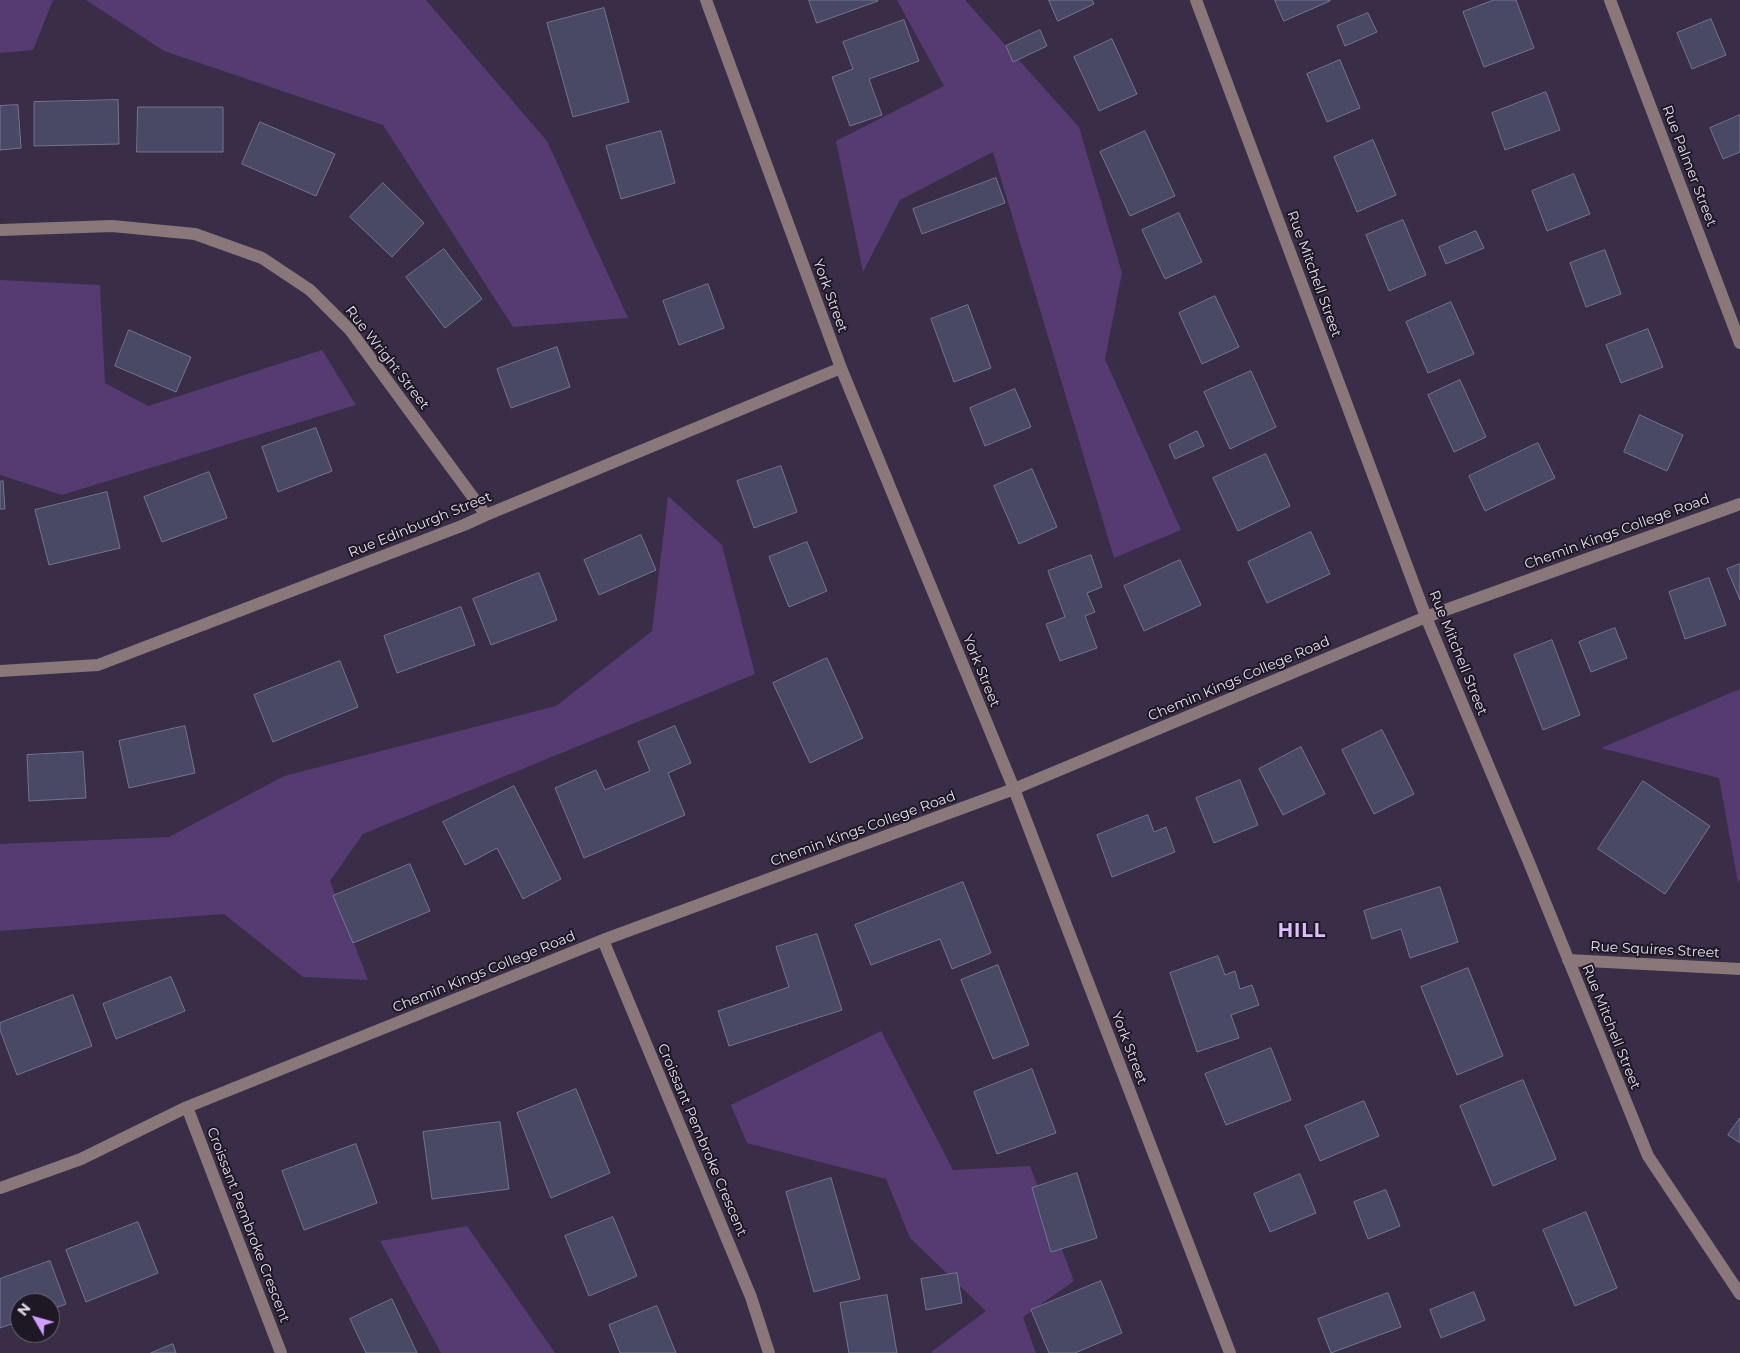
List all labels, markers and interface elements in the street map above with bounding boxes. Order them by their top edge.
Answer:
street label: Rue Palmer Street [1658,103,1720,229]
street label: Rue Mitchell Street [1283,208,1345,340]
street label: York Street [809,257,851,335]
street label: Rue Wright Street [341,303,433,413]
street label: Rue Edinburgh Street [346,489,494,561]
street label: Chemin Kings College Road [1522,491,1712,573]
street label: Rue Mitchell Street [1425,588,1491,718]
street label: York Street [959,632,1003,710]
street label: Chemin Kings College Road [1146,633,1332,725]
street label: Chemin Kings College Road [768,788,958,870]
district label: HILL [1277,920,1327,942]
street label: Chemin Kings College Road [390,928,578,1016]
street label: Rue Squires Street [1590,938,1720,962]
street label: Rue Mitchell Street [1578,962,1644,1092]
street label: York Street [1107,1009,1151,1087]
street label: Croissant Pembroke Crescent [654,1041,750,1239]
street label: Croissant Pembroke Crescent [203,1125,293,1325]
north arrow [10,1293,60,1343]
text: N [13,1299,35,1319]

